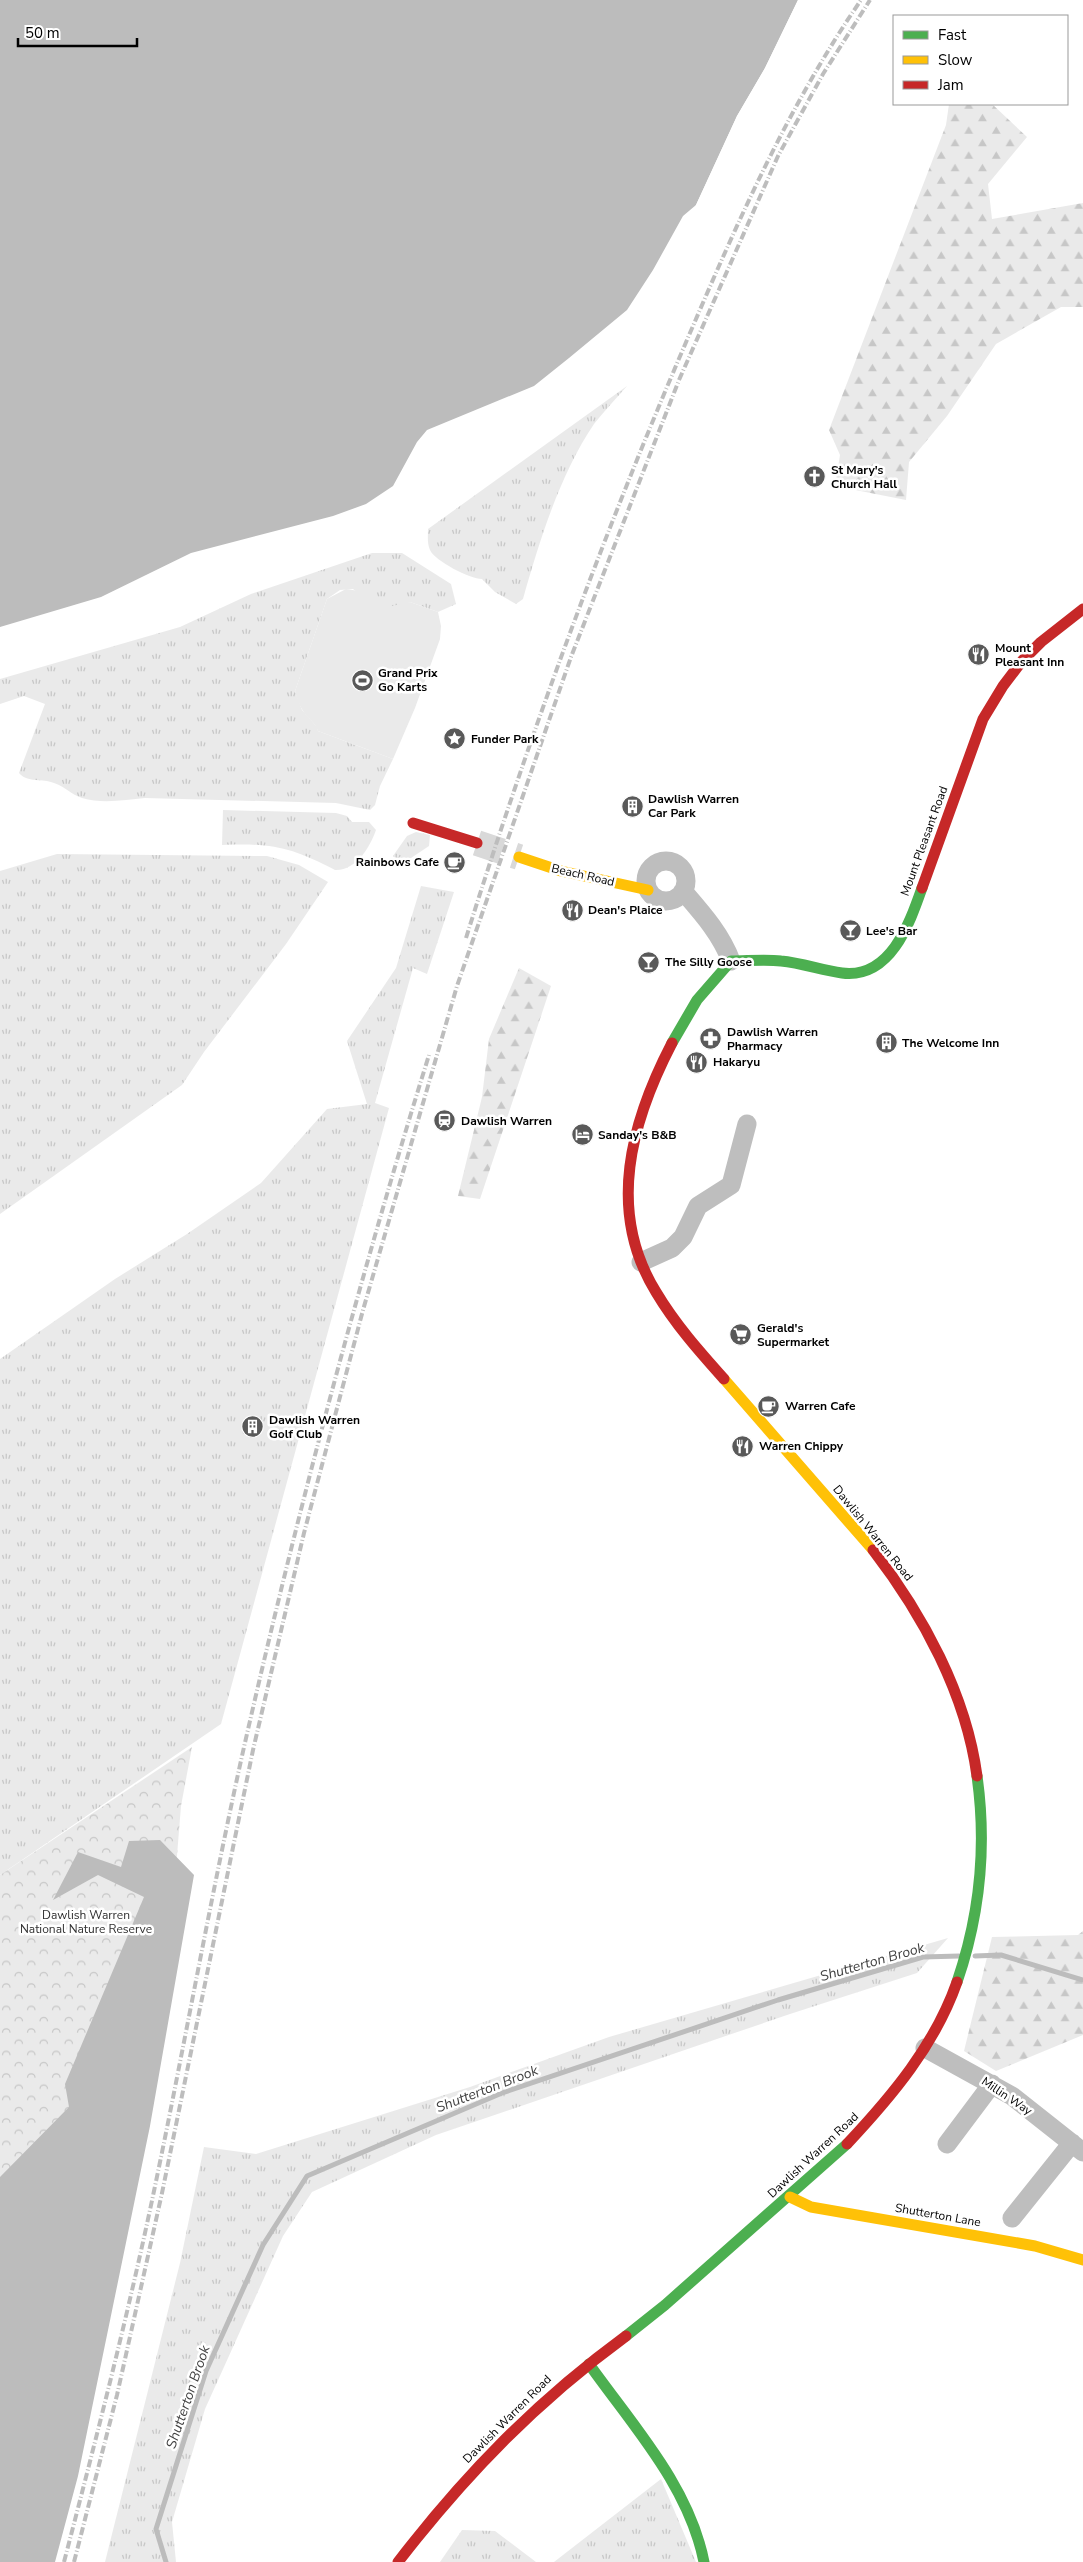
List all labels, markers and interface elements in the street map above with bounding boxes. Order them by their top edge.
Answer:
scale bar [18,15,136,47]
legend [893,15,1068,105]
text: 50 m [25,23,60,43]
text: Fast [938,25,967,45]
text: Slow [938,50,973,70]
text: Jam [937,75,964,95]
place label: St Mary's Church Hall [831,462,897,492]
church icon: St Mary's Church Hall [803,465,827,489]
place label: Mount Pleasant Inn [995,640,1064,670]
restaurant icon: Mount Pleasant Inn [967,643,991,667]
place label: Grand Prix Go Karts [378,665,438,695]
sports icon: Grand Prix Go Karts [350,668,374,692]
place icon: Funder Park [443,727,467,751]
place label: Funder Park [471,731,539,747]
street label: Mount Pleasant Road [897,784,951,898]
place label: Dawlish Warren Car Park [648,791,739,821]
building icon: Dawlish Warren Car Park [620,794,644,818]
cafe icon: Rainbows Cafe [443,850,467,874]
place label: Rainbows Cafe [356,854,439,870]
street label: Beach Road [550,860,616,890]
restaurant icon: Dean's Plaice [560,898,584,922]
place label: Dean's Plaice [588,902,663,918]
bar icon: Lee's Bar [838,919,862,943]
place label: Lee's Bar [866,923,918,939]
bar icon: The Silly Goose [637,950,661,974]
place label: The Silly Goose [665,954,752,970]
place label: Dawlish Warren Pharmacy [727,1024,818,1054]
pharmacy icon: Dawlish Warren Pharmacy [699,1027,723,1051]
building icon: The Welcome Inn [874,1031,898,1055]
place label: The Welcome Inn [902,1035,999,1051]
restaurant icon: Hakaryu [685,1050,709,1074]
place label: Hakaryu [713,1054,760,1070]
station icon: Dawlish Warren [433,1109,457,1133]
place label: Dawlish Warren [461,1113,552,1129]
hotel icon: Sanday's B&B [570,1123,594,1147]
place label: Sanday's B&B [598,1127,676,1143]
place label: Gerald's Supermarket [757,1320,830,1350]
supermarket icon: Gerald's Supermarket [729,1323,753,1347]
cafe icon: Warren Cafe [757,1394,781,1418]
place label: Warren Cafe [785,1398,856,1414]
place label: Dawlish Warren Golf Club [269,1412,360,1442]
building icon: Dawlish Warren Golf Club [241,1415,265,1439]
restaurant icon: Warren Chippy [731,1434,755,1458]
place label: Warren Chippy [759,1438,844,1454]
street label: Dawlish Warren Road [829,1482,917,1584]
park label: Dawlish Warren National Nature Reserve [20,1907,152,1937]
water label: Shutterton Brook [818,1938,927,1986]
water label: Shutterton Brook [433,2060,542,2117]
street label: Millin Way [979,2073,1036,2119]
street label: Dawlish Warren Road [764,2109,862,2201]
street label: Shutterton Lane [894,2200,982,2230]
water label: Shutterton Brook [161,2342,215,2451]
street label: Dawlish Warren Road [459,2371,555,2467]

